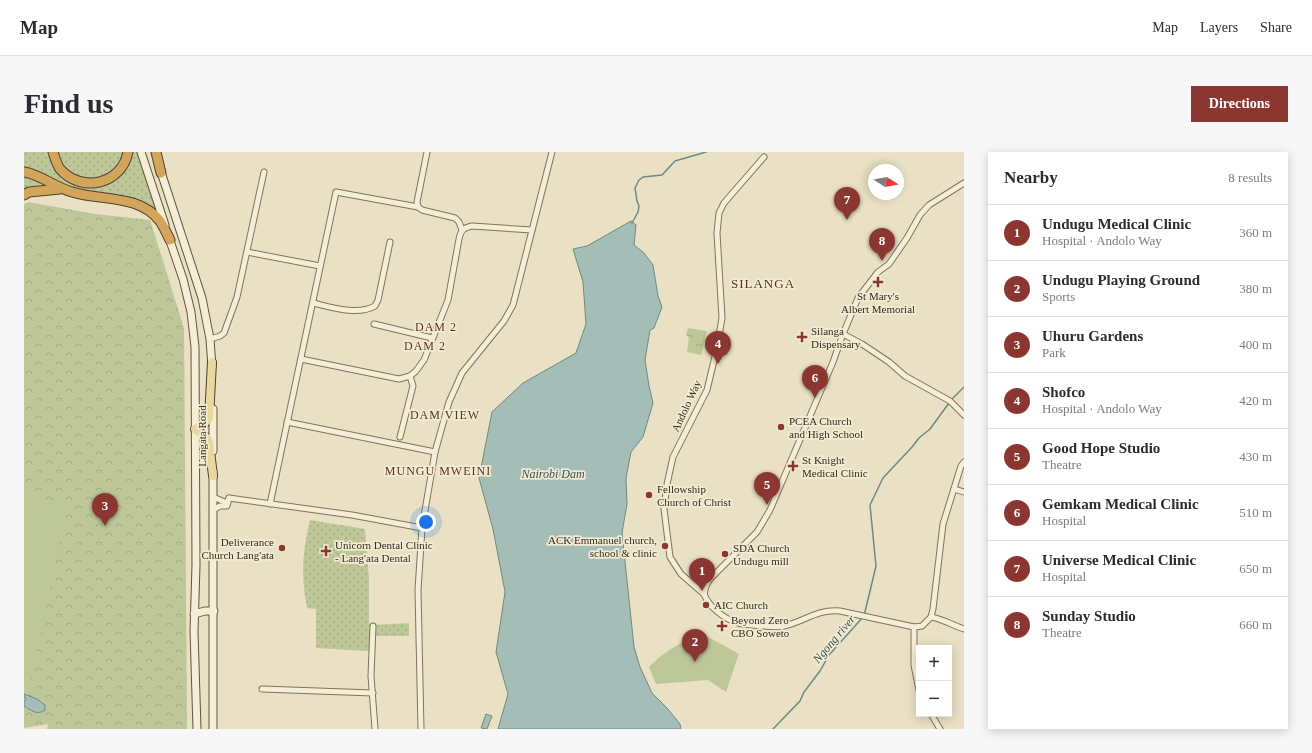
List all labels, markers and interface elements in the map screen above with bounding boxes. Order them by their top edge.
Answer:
text: Map [20,17,58,38]
text: Map [1152,20,1178,35]
text: Layers [1200,20,1238,35]
text: Share [1260,20,1292,35]
button: Directions [1191,86,1288,122]
text: Find us [24,88,114,119]
north arrow [868,164,904,200]
text: Nearby [1004,168,1058,187]
text: 8 results [1228,170,1272,185]
pin: 7 [834,187,860,220]
text: Undugu Medical Clinic [1042,216,1191,232]
text: 1 [1014,225,1020,240]
text: 360 m [1239,225,1272,240]
pin: 8 [869,228,895,261]
text: Hospital · Andolo Way [1042,233,1162,248]
text: Undugu Playing Ground [1042,272,1200,288]
district label: SILANGA [731,276,795,291]
marker: St Mary's Albert Memorial [872,276,884,288]
text: 2 [1014,281,1020,296]
text: 380 m [1239,281,1272,296]
text: Sports [1042,289,1075,304]
place label: St Mary's Albert Memorial [841,290,915,315]
district label: DAM 2 [415,320,457,334]
place label: Silanga Dispensary [811,325,861,350]
text: Uhuru Gardens [1042,328,1143,344]
pin: 4 [705,331,731,364]
marker: Silanga Dispensary [796,331,808,343]
text: 3 [1014,337,1020,352]
text: 400 m [1239,337,1272,352]
district label: DAM 2 [404,339,446,353]
text: Park [1042,345,1066,360]
pin: 6 [802,365,828,398]
street label: Andolo Way [669,378,703,434]
text: Shofco [1042,384,1085,400]
text: 4 [1014,393,1020,408]
text: 420 m [1239,393,1272,408]
text: Hospital · Andolo Way [1042,401,1162,416]
street label: Langata Road [196,405,208,467]
district label: DAM VIEW [410,408,480,422]
place label: PCEA Church and High School [789,415,863,440]
marker: PCEA Church and High School [776,422,786,432]
text: Good Hope Studio [1042,440,1160,456]
text: 5 [1014,449,1020,464]
text: 430 m [1239,449,1272,464]
place label: St Knight Medical Clinic [802,454,868,479]
text: Theatre [1042,457,1082,472]
marker: St Knight Medical Clinic [787,460,799,472]
district label: MUNGU MWEINI [385,464,491,478]
water label: Nairobi Dam [520,467,585,481]
pin: 5 [754,472,780,505]
place label: Fellowship Church of Christ [657,483,731,508]
marker: Fellowship Church of Christ [644,490,654,500]
pin: 3 [92,493,118,526]
text: Gemkam Medical Clinic [1042,496,1199,512]
text: 6 [1014,505,1020,520]
text: 510 m [1239,505,1272,520]
your location [416,512,436,532]
text: Hospital [1042,513,1086,528]
place label: ACK Emmanuel church, school & clinic [548,534,657,559]
place label: Deliverance Church Lang'ata [201,536,274,561]
place label: Unicorn Dental Clinic - Lang'ata Dental [335,539,433,564]
marker: ACK Emmanuel church, school & clinic [660,541,670,551]
place label: SDA Church Undugu mill [733,542,790,567]
marker: Deliverance Church Lang'ata [277,543,287,553]
marker: Unicorn Dental Clinic - Lang'ata Dental [320,545,332,557]
marker: SDA Church Undugu mill [720,549,730,559]
text: Universe Medical Clinic [1042,552,1196,568]
pin: 1 [689,558,715,591]
text: 7 [1014,561,1020,576]
text: 650 m [1239,561,1272,576]
text: Hospital [1042,569,1086,584]
place label: AIC Church [714,599,769,611]
marker: AIC Church [701,600,711,610]
text: Sunday Studio [1042,608,1136,624]
water label: Ngong river [809,612,858,667]
place label: Beyond Zero CBO Soweto [731,614,790,639]
text: 8 [1014,617,1020,632]
text: 660 m [1239,617,1272,632]
marker: Beyond Zero CBO Soweto [716,620,728,632]
text: Theatre [1042,625,1082,640]
pin: 2 [682,629,708,662]
map controls [916,645,952,717]
button: + [916,645,952,681]
button: − [916,681,952,717]

